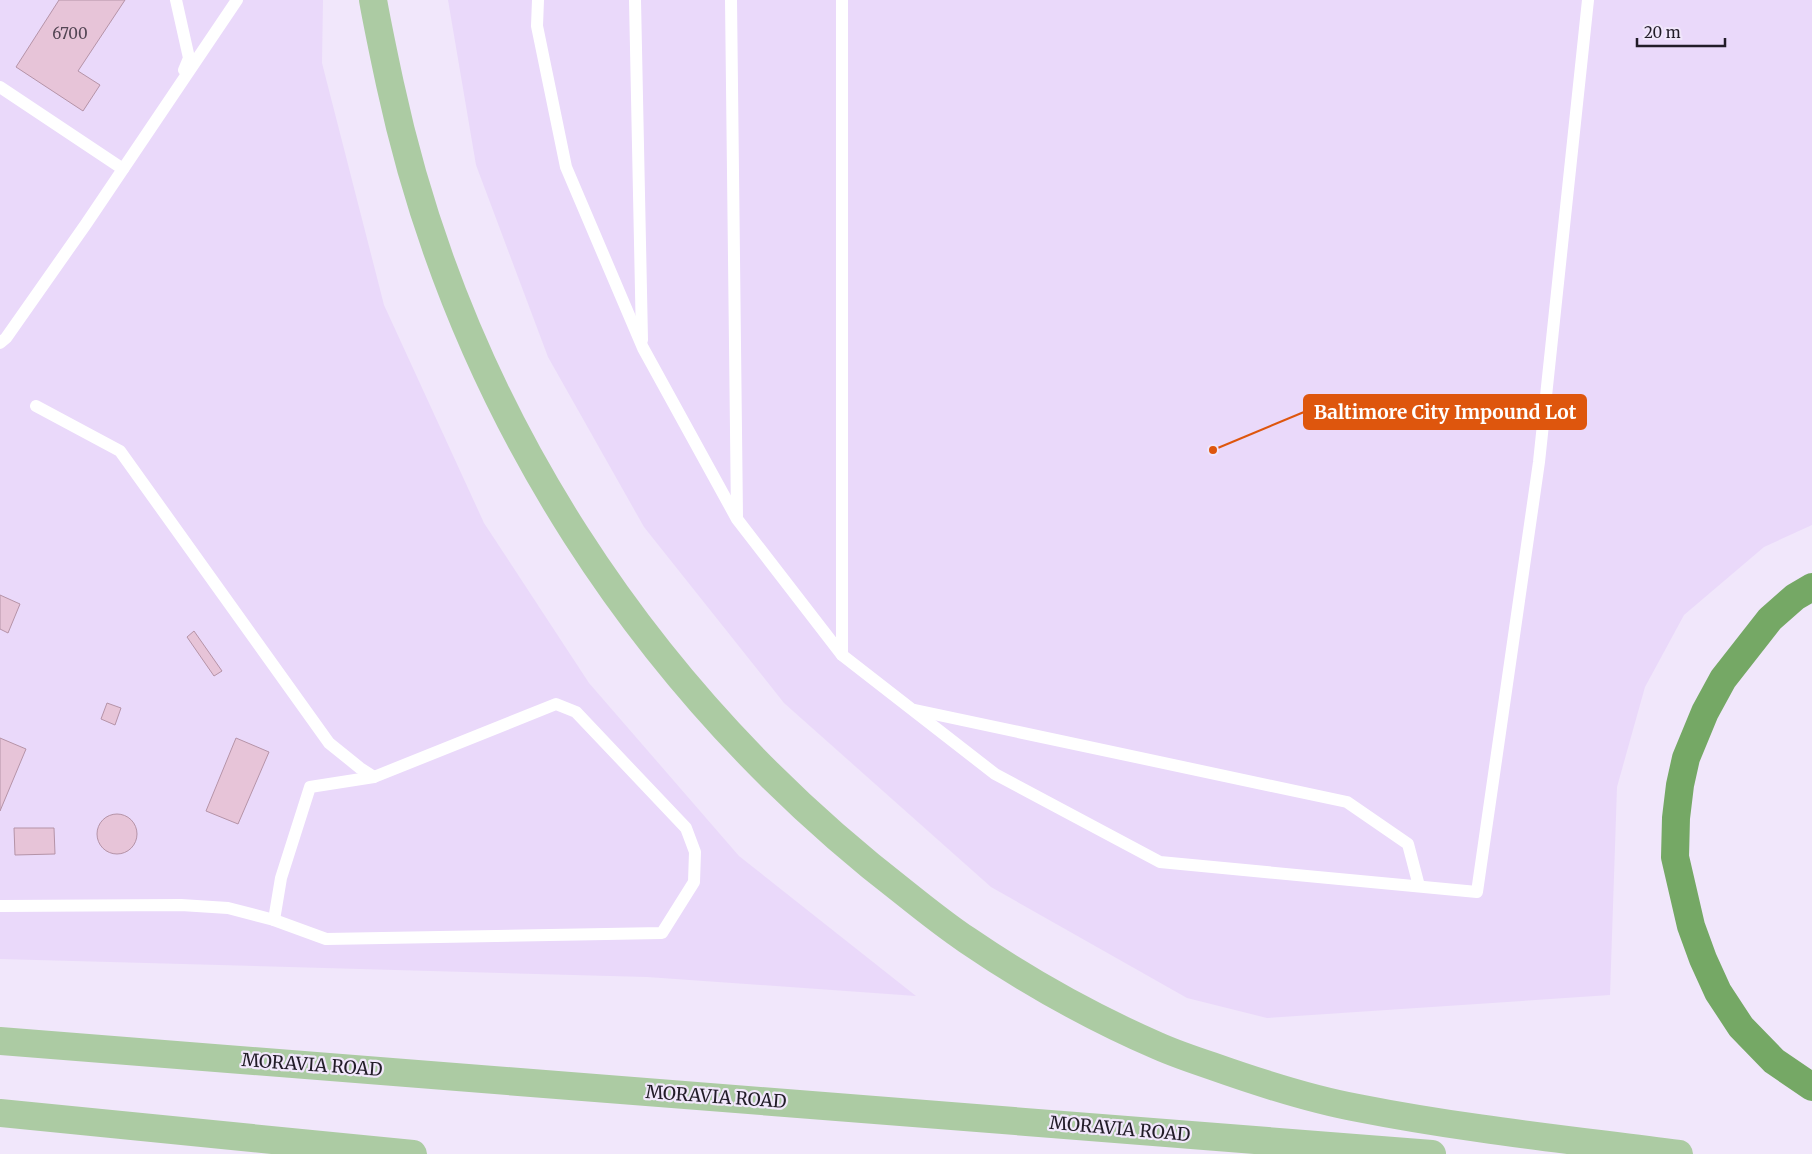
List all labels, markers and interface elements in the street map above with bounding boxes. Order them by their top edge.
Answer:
scale bar [1637,15,1724,47]
text: 20 m [1644,23,1681,42]
house number: 6700 [52,24,88,43]
callout: Baltimore City Impound Lot [1304,395,1586,429]
text: Baltimore City Impound Lot [1314,400,1577,424]
street label: MORAVIA ROAD [241,1048,383,1081]
street label: MORAVIA ROAD [645,1080,787,1113]
street label: MORAVIA ROAD [1049,1111,1191,1146]

